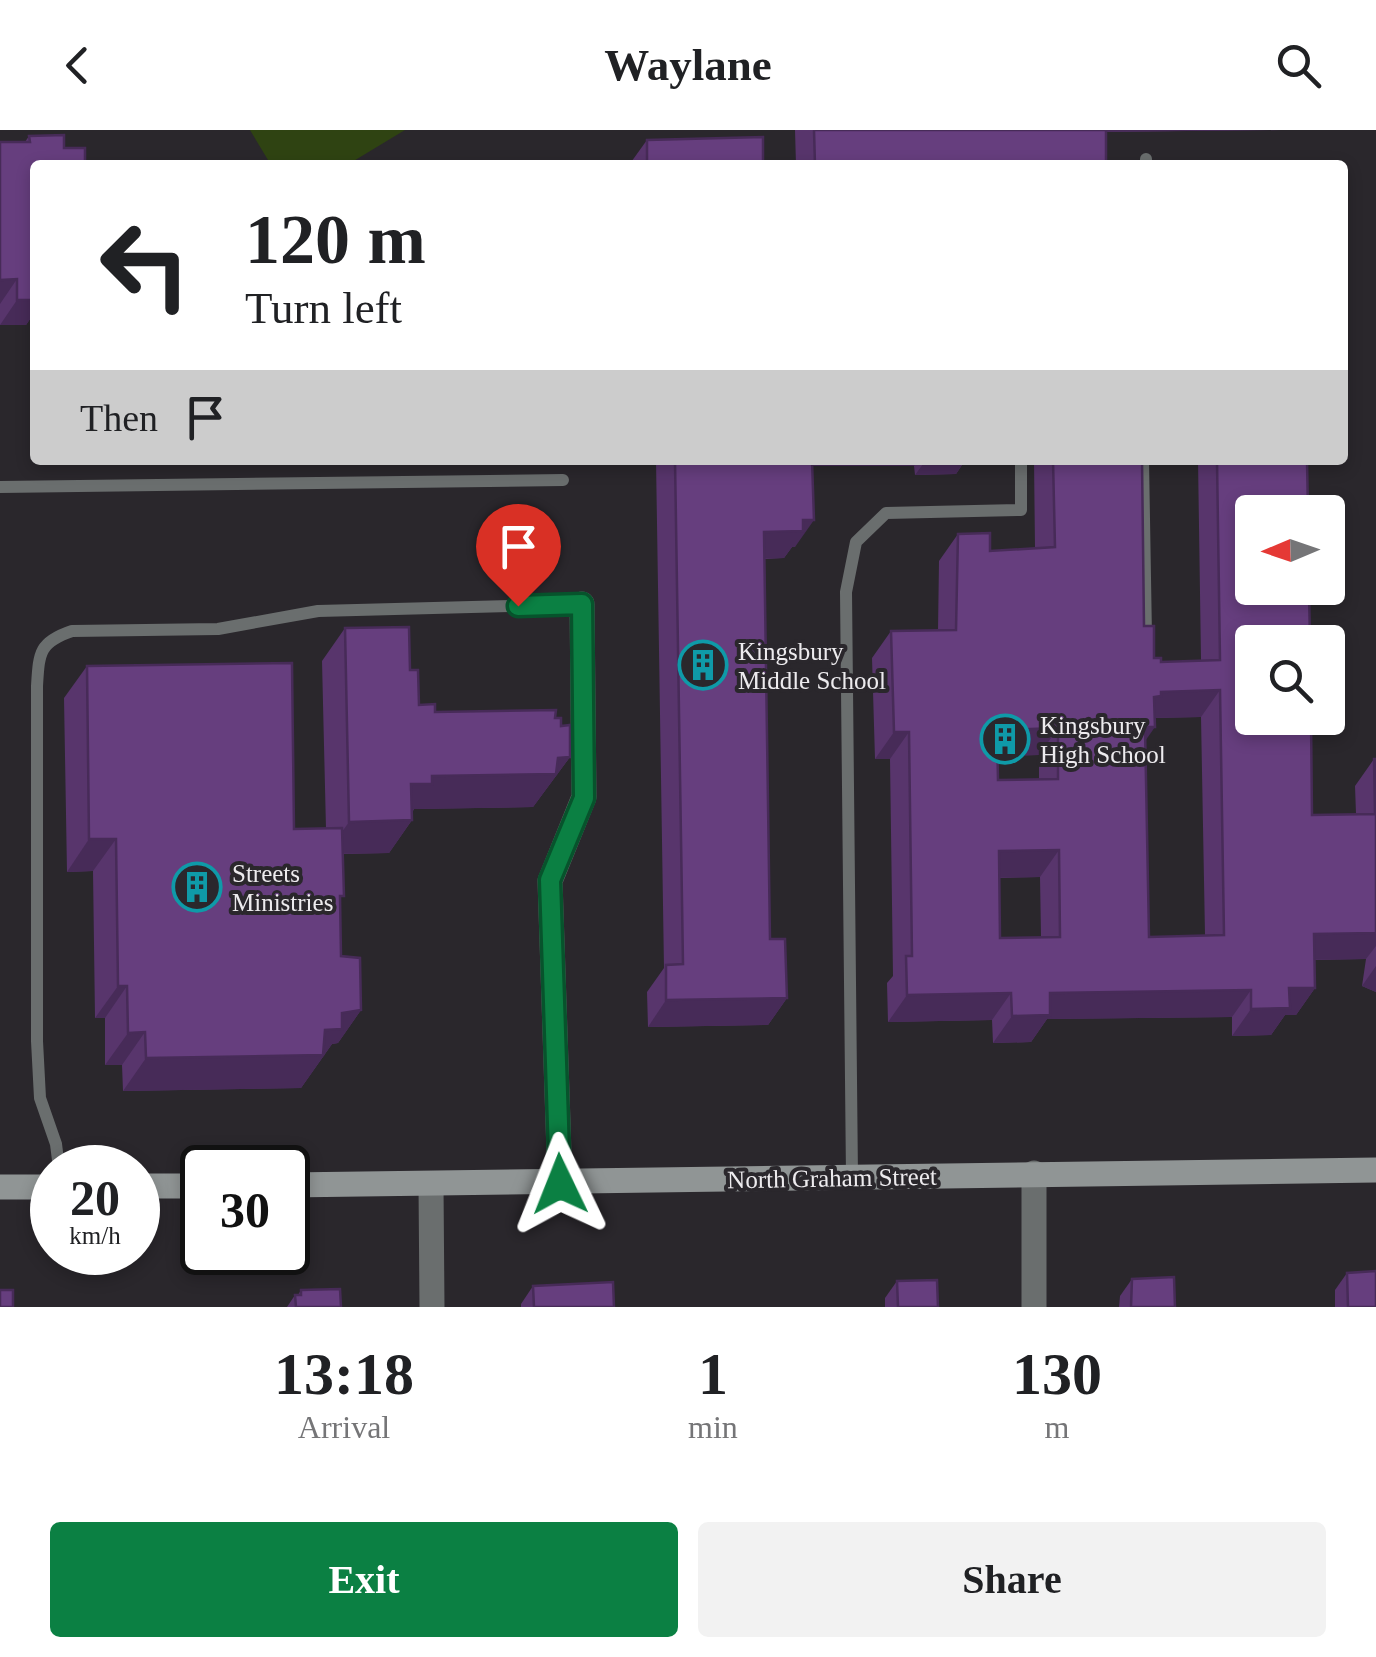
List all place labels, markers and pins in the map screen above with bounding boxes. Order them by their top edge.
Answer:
pin [476,504,561,607]
place label: Kingsbury Middle School [738,638,886,694]
building icon: Kingsbury Middle School [677,639,729,691]
place label: Kingsbury High School [1040,712,1166,768]
building icon: Kingsbury High School [979,713,1031,765]
place label: Streets Ministries [232,860,333,916]
building icon: Streets Ministries [171,861,223,913]

